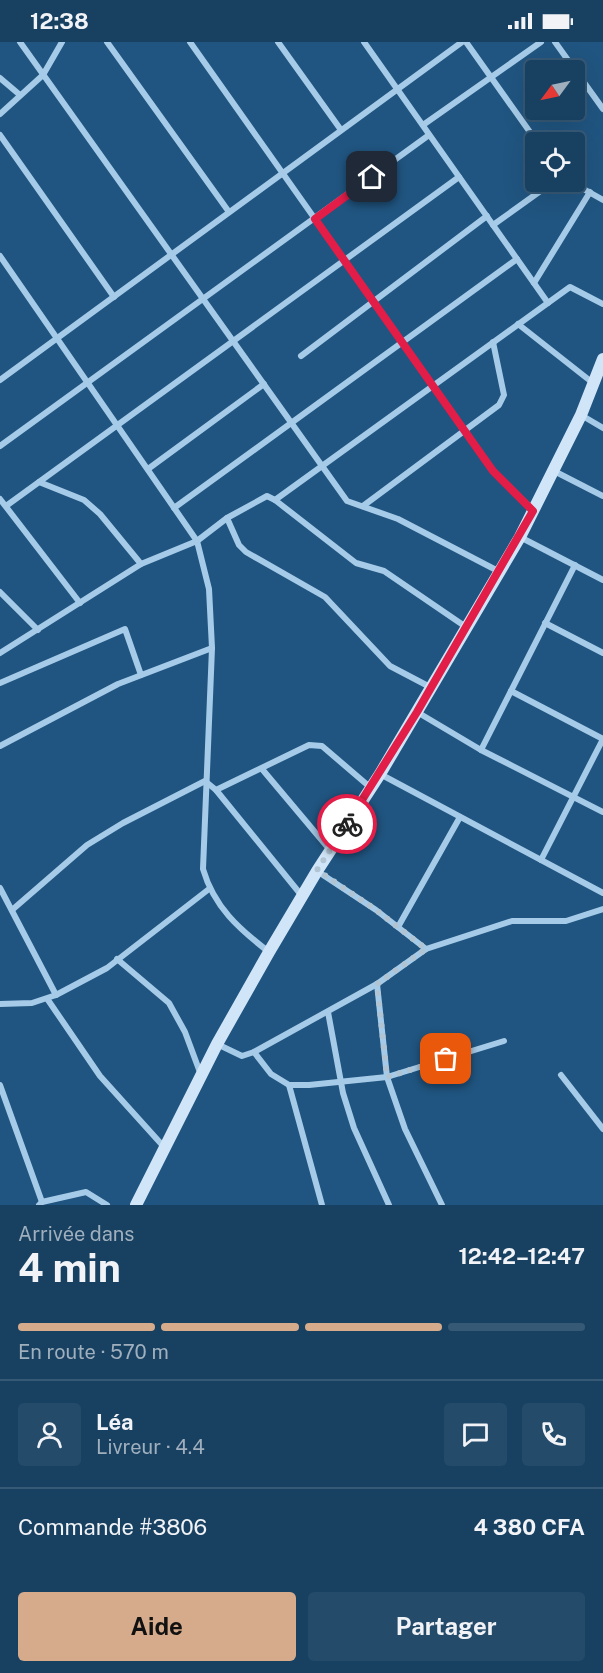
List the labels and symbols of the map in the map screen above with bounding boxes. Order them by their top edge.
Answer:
north arrow [525,60,585,120]
pin [346,151,397,202]
courier [317,794,377,854]
pin [420,1033,471,1084]

